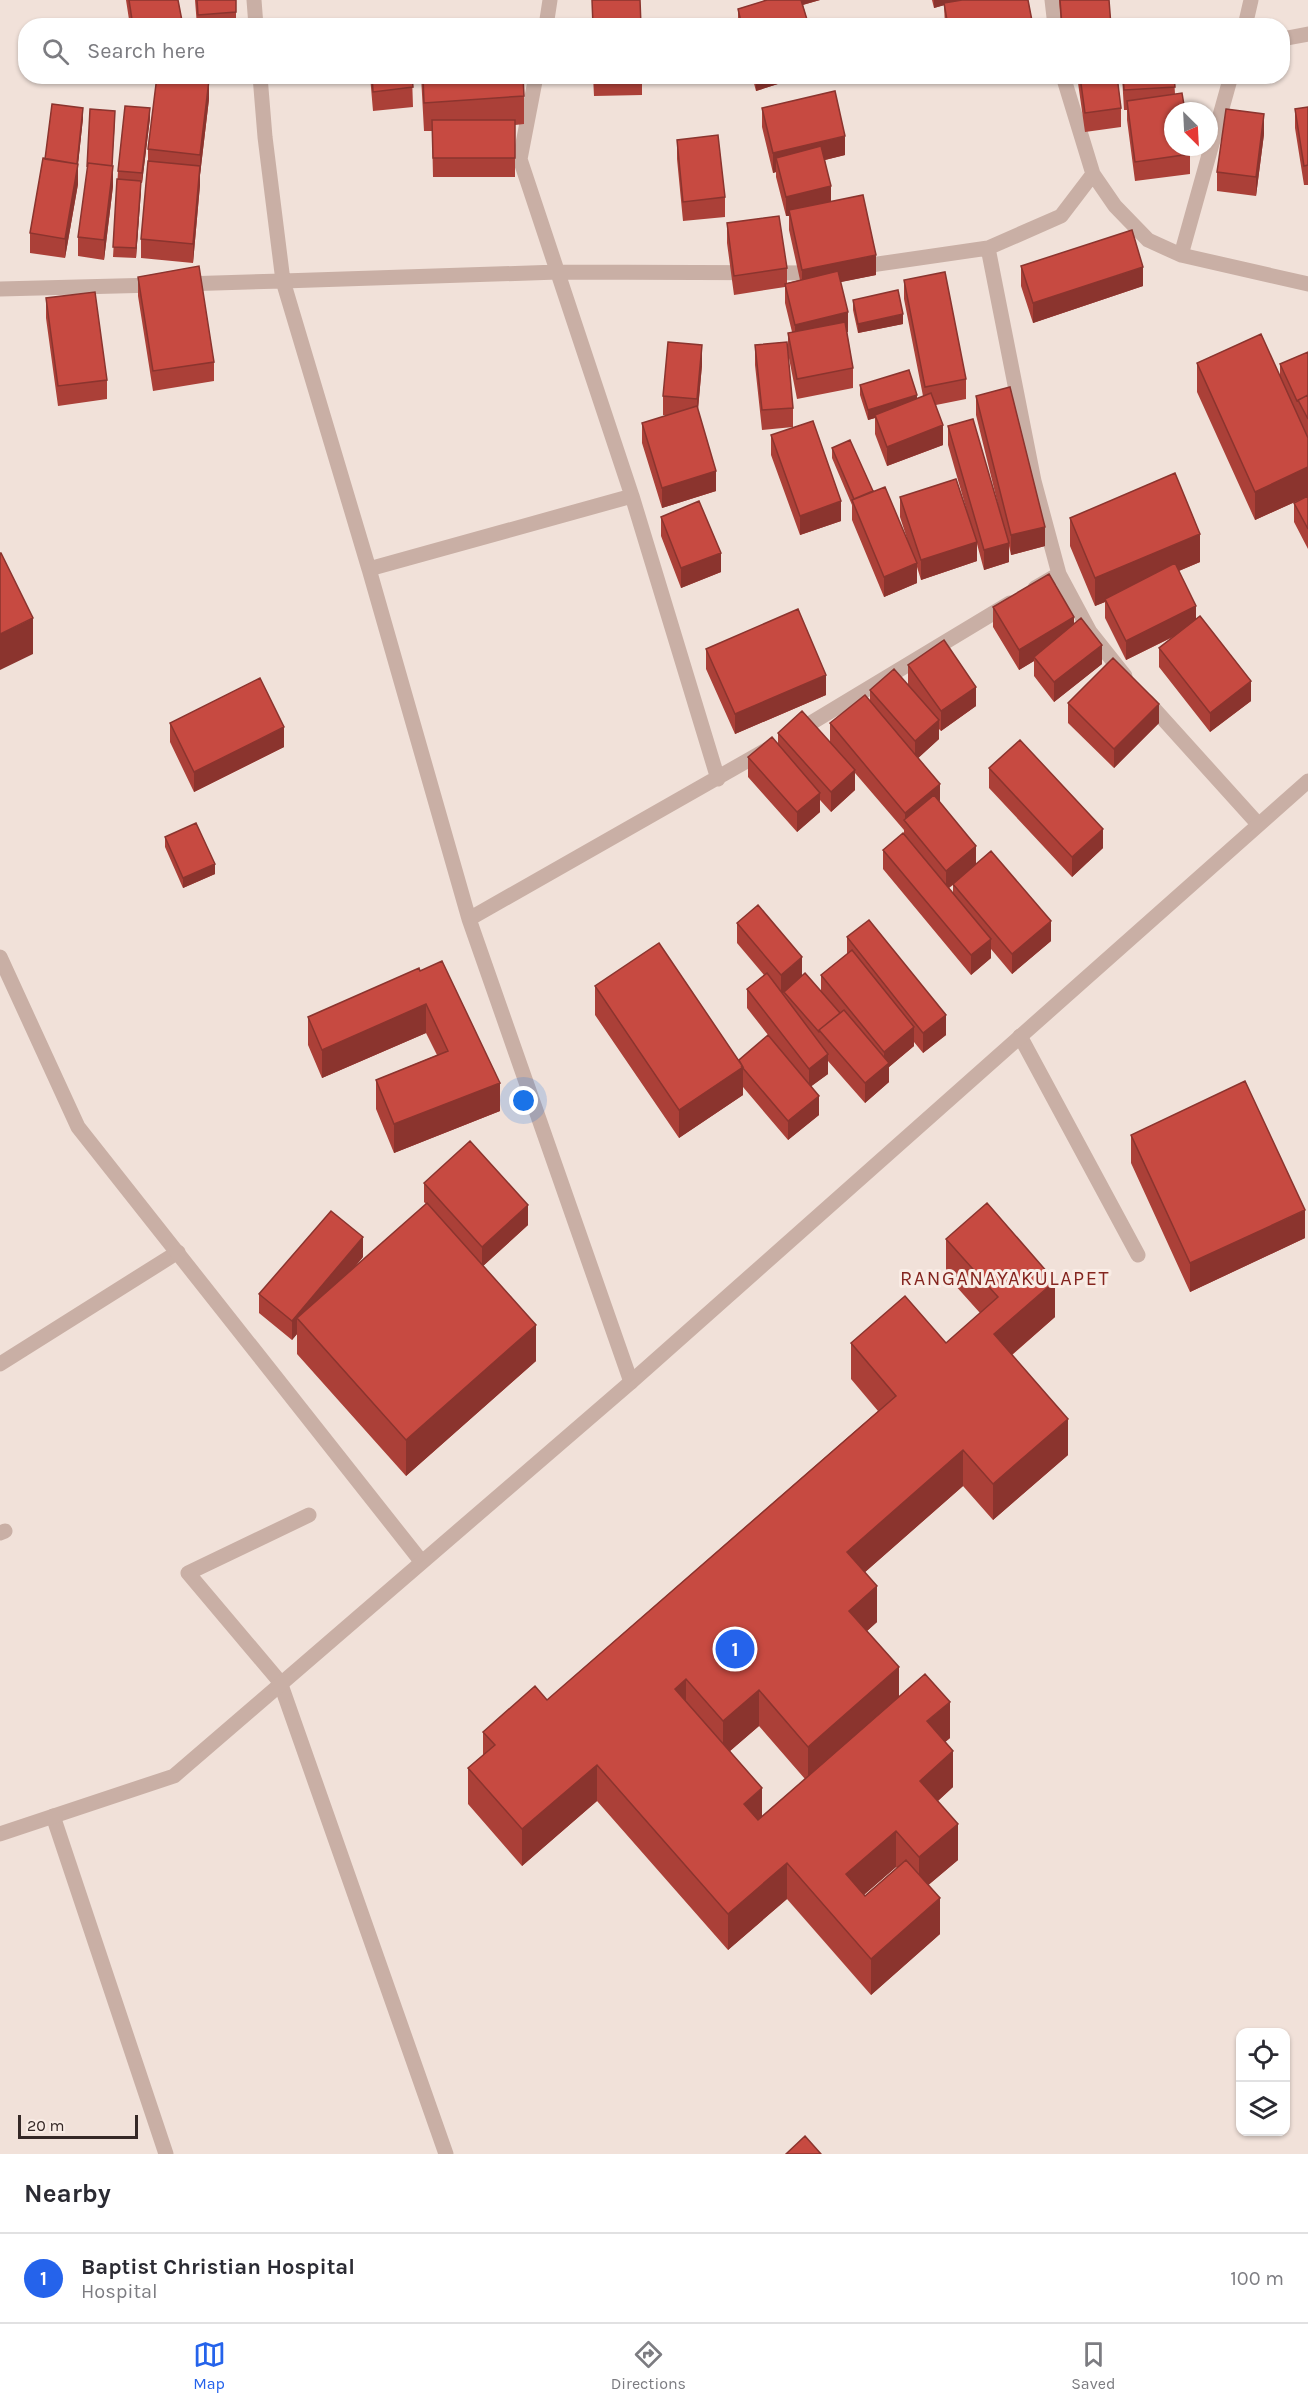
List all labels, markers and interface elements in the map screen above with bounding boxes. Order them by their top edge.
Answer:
search box [18,18,1290,84]
icon: search [39,35,72,68]
text: Search here [87,38,205,64]
north arrow [1164,102,1218,156]
your location [509,1086,538,1115]
district label: RANGANAYAKULAPET [900,1267,1110,1290]
pin: 1 [716,1626,754,1672]
map controls [1236,2028,1290,2136]
button: locate [1236,2028,1290,2082]
button: layers [1236,2082,1290,2136]
scale bar [18,2112,138,2140]
text: 20 m [27,2116,65,2135]
text: Nearby [24,2178,111,2209]
text: Baptist Christian Hospital [81,2254,355,2280]
text: 1 [40,2267,47,2290]
text: 100 m [1230,2267,1284,2290]
text: Hospital [81,2280,158,2303]
tab: Map [193,2338,226,2393]
tab: Directions [611,2338,686,2393]
tab: Saved [1071,2338,1115,2393]

